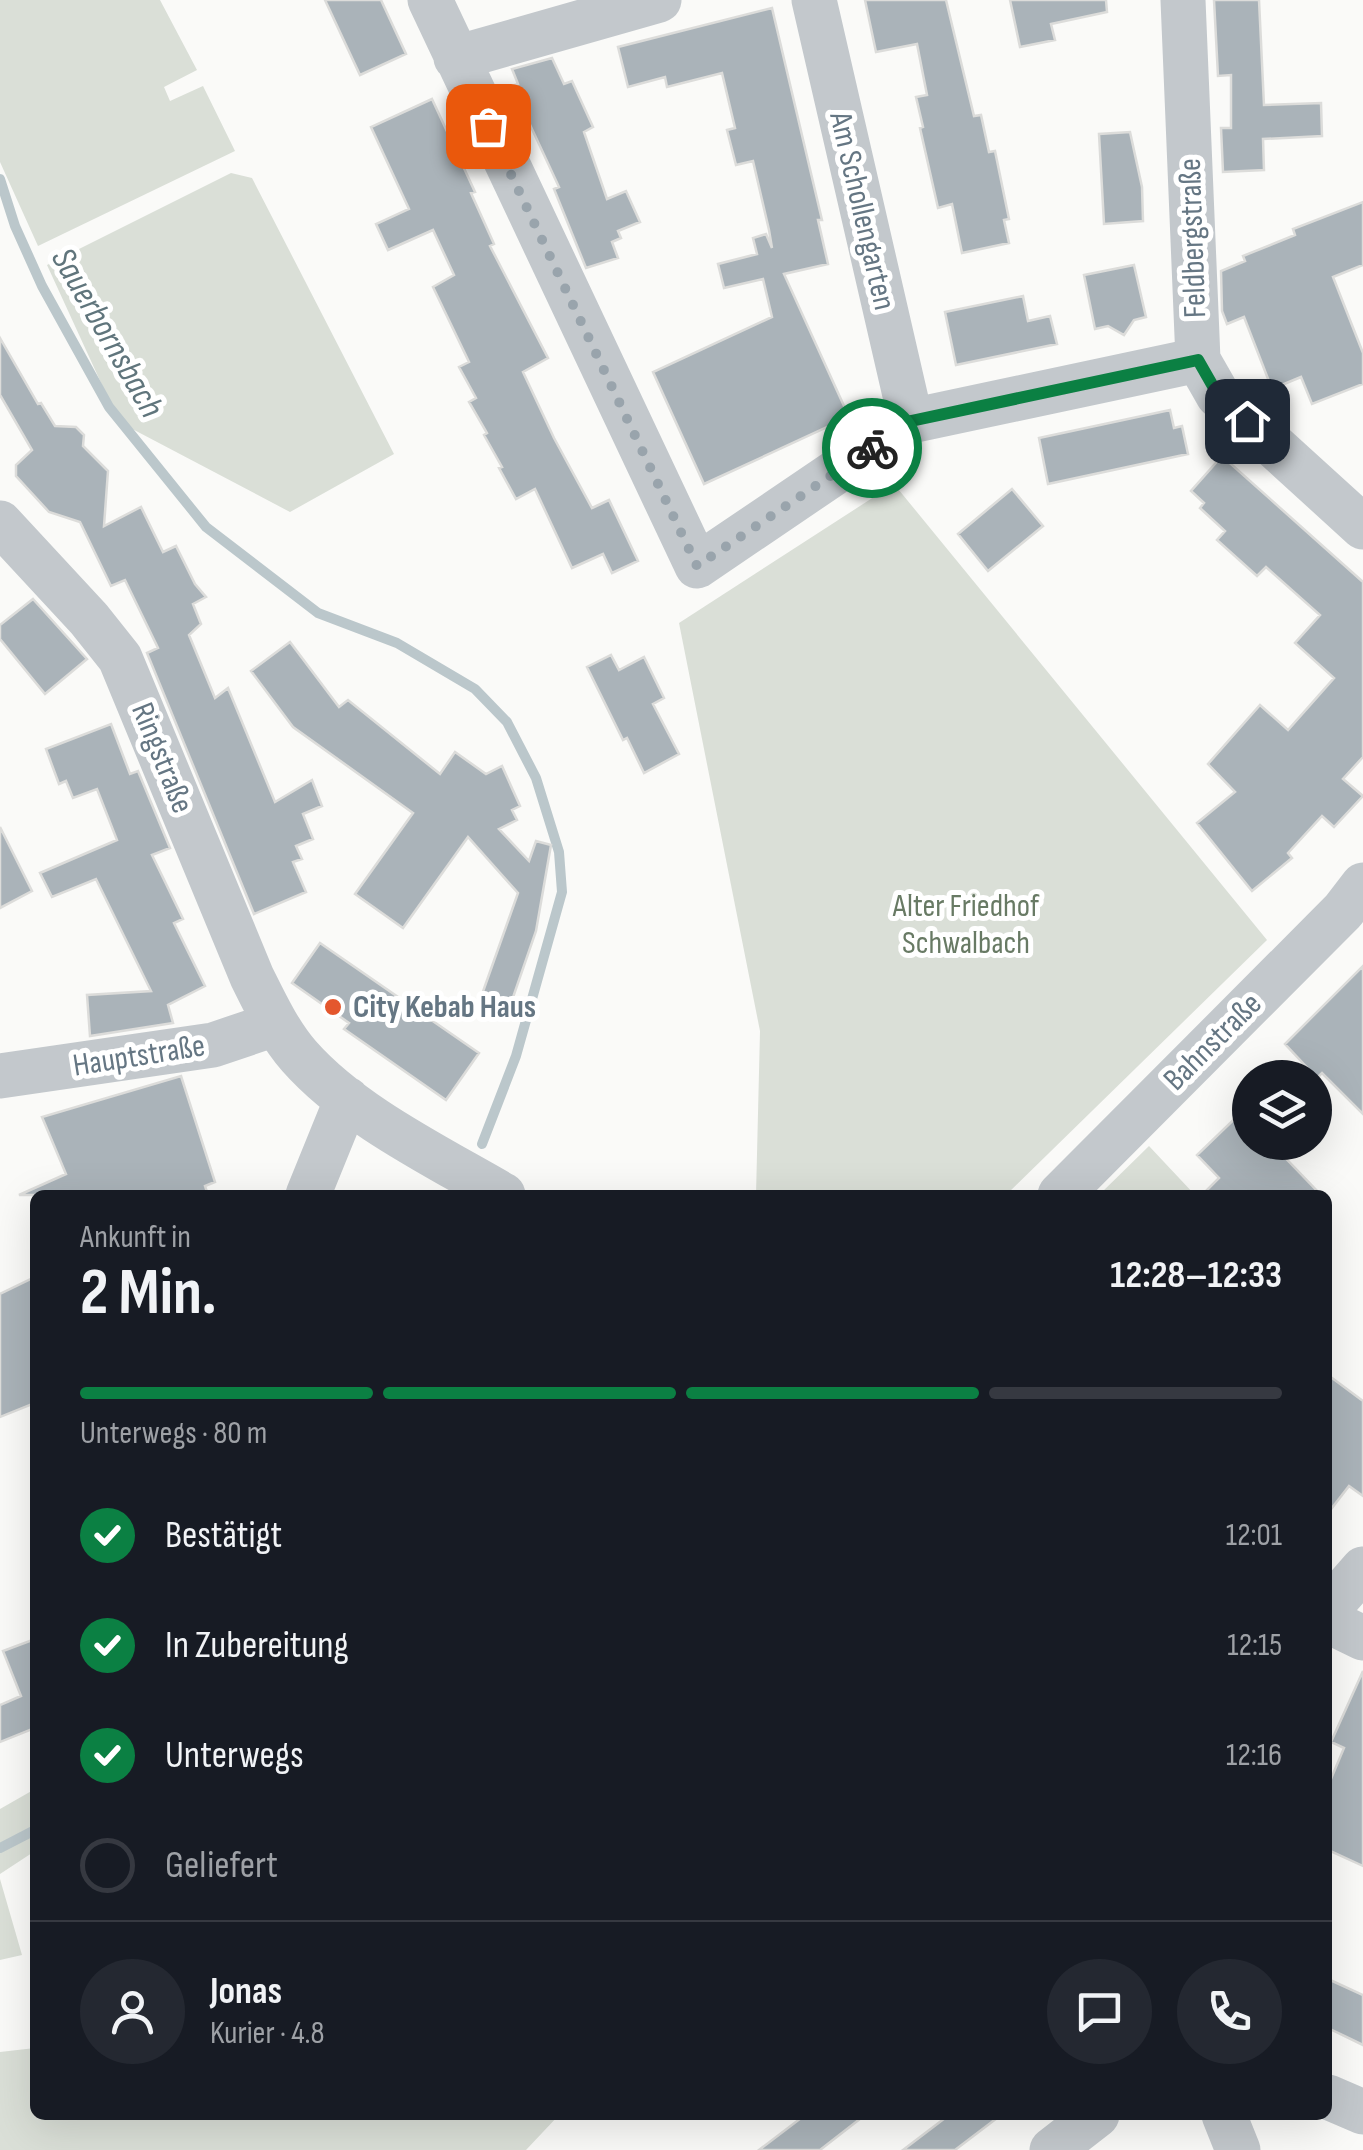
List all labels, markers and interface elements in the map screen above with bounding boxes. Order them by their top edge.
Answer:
pin [446,84,531,169]
icon: bag [461,99,516,154]
street label: Am Schollengarten [820,107,904,314]
street label: Feldbergstraße [1171,158,1215,318]
water label: Sauerbornsbach [41,241,173,425]
pin [1205,379,1290,464]
icon: home [1220,394,1275,449]
courier [822,398,922,498]
icon: bike [845,421,900,476]
street label: Ringstraße [122,697,202,819]
park label: Alter Friedhof Schwalbach [892,887,1040,963]
street label: Bahnstraße [1156,985,1270,1099]
place label: City Kebab Haus [353,988,536,1027]
marker: City Kebab Haus [322,996,344,1018]
street label: Hauptstraße [70,1026,208,1086]
map controls [1232,1060,1332,1160]
button: layers [1232,1060,1332,1160]
text: Ankunft in [80,1218,191,1257]
text: 12:28–12:33 [1110,1253,1282,1298]
text: 2 Min. [80,1255,217,1333]
text: Unterwegs · 80 m [80,1414,267,1453]
icon: check [80,1508,135,1563]
text: Bestätigt [165,1513,282,1558]
text: 12:01 [1226,1516,1282,1555]
icon: check [80,1618,135,1673]
text: In Zubereitung [165,1623,349,1668]
text: 12:15 [1227,1626,1282,1665]
icon: check [80,1728,135,1783]
text: Unterwegs [165,1733,304,1778]
text: 12:16 [1226,1736,1282,1775]
text: Geliefert [165,1843,278,1888]
button: person [80,1959,185,2064]
button: chat [1047,1959,1152,2064]
button: phone [1177,1959,1282,2064]
text: Jonas [210,1969,282,2014]
text: Kurier · 4.8 [210,2014,324,2053]

